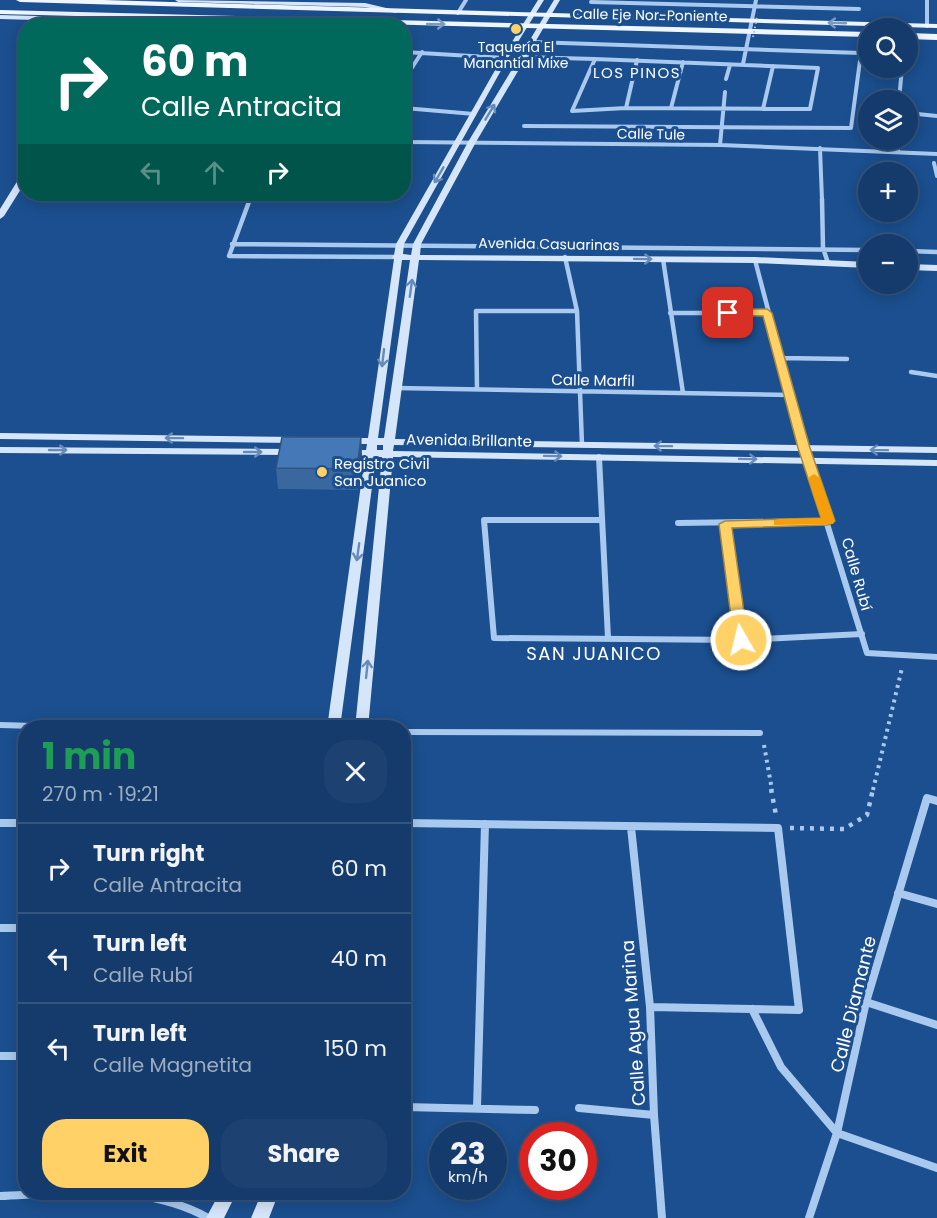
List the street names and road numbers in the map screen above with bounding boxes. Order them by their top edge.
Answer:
street label: Calle Eje Nor-Poniente [572,4,728,26]
street label: Calle Tule [617,123,686,145]
street label: Avenida Casuarinas [478,233,620,255]
street label: Calle Marfil [551,369,635,391]
street label: Avenida Brillante [406,428,532,452]
street label: Calle Rubí [837,535,878,613]
street label: Calle Diamante [824,933,882,1075]
street label: Calle Agua Marina [615,939,651,1107]

